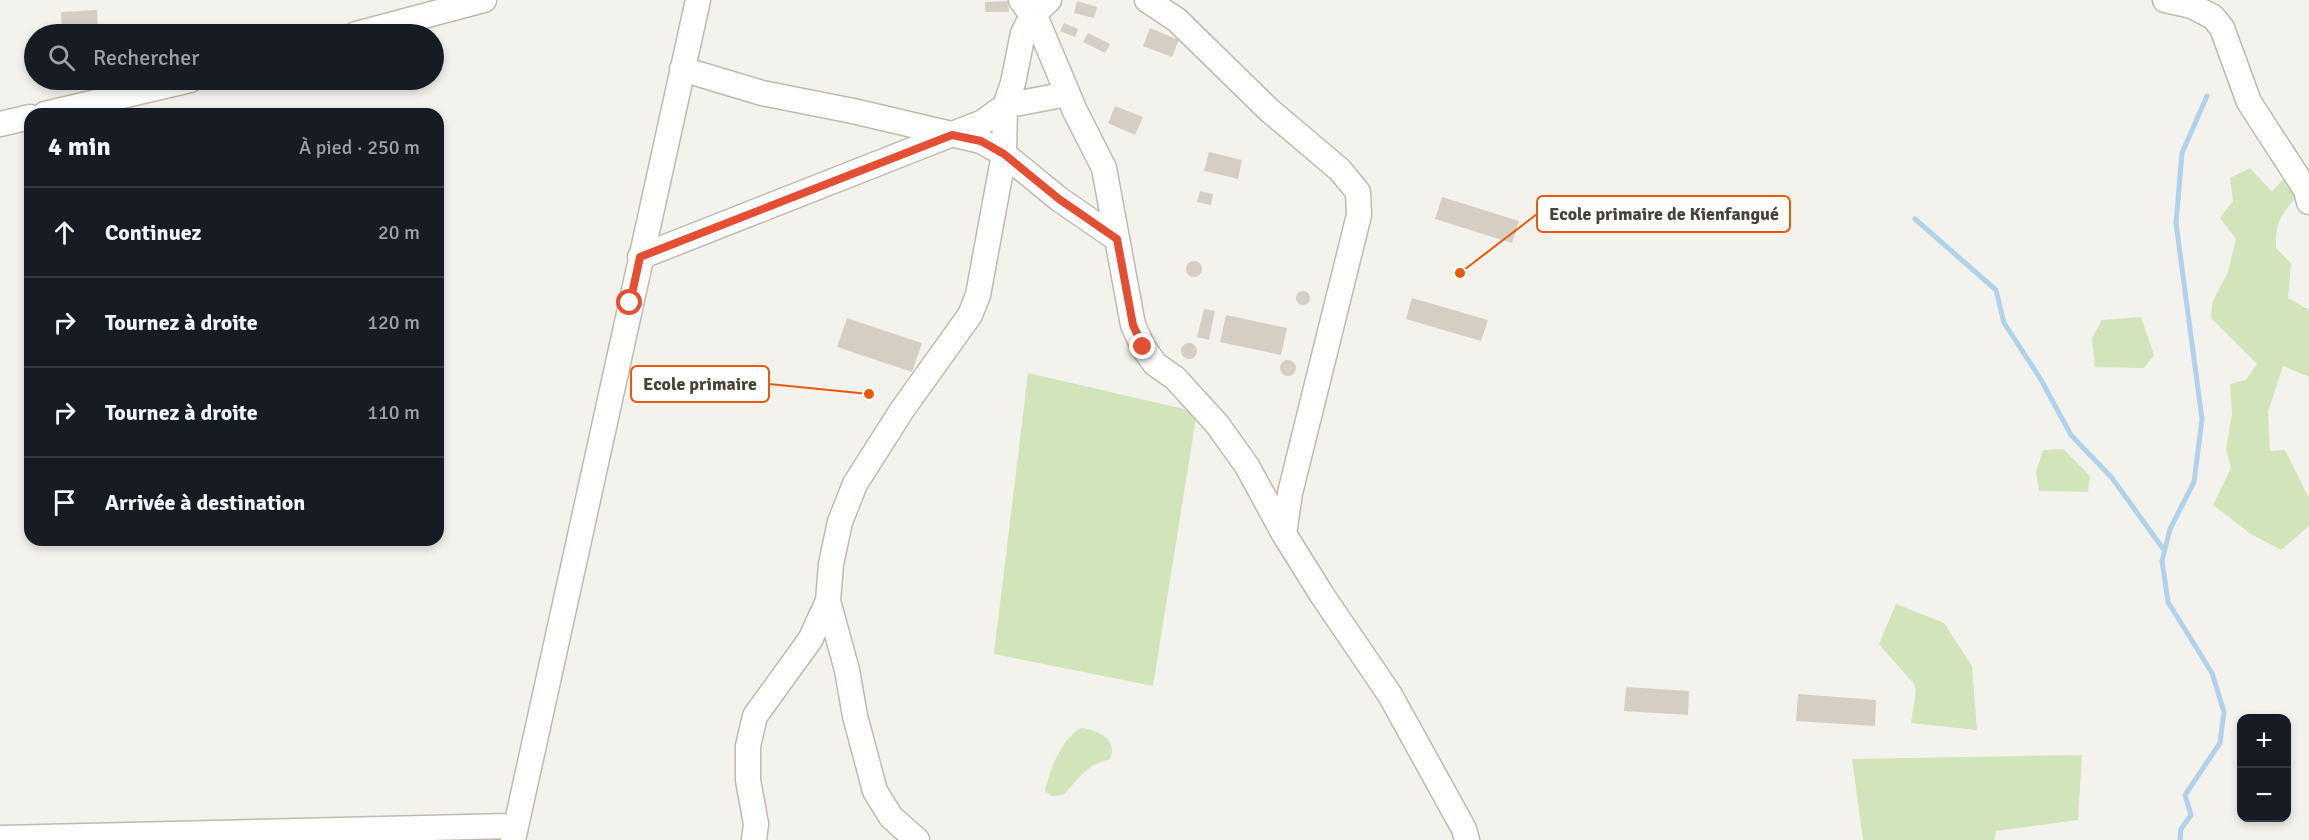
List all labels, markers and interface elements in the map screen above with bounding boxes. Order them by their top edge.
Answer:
search box [24,24,444,90]
icon: search [45,41,78,74]
text: Rechercher [93,44,199,71]
text: 4 min [48,131,111,163]
text: À pied · 250 m [299,135,420,160]
callout: Ecole primaire de Kienfangué [1537,196,1790,232]
text: Ecole primaire de Kienfangué [1549,203,1779,225]
icon: ahead [48,216,81,249]
text: Continuez [105,219,201,246]
text: 20 m [378,220,420,245]
route start [616,289,642,315]
icon: right [48,306,81,339]
text: Tournez à droite [105,309,258,336]
text: 120 m [367,310,420,335]
route end [1129,333,1155,359]
callout: Ecole primaire [631,366,769,402]
text: Ecole primaire [643,373,757,395]
icon: right [48,396,81,429]
text: Tournez à droite [105,399,258,426]
text: 110 m [367,400,420,425]
icon: arrive [48,486,81,519]
text: Arrivée à destination [105,489,305,516]
map controls [2237,714,2291,822]
button: + [2237,714,2291,768]
button: − [2237,768,2291,822]

